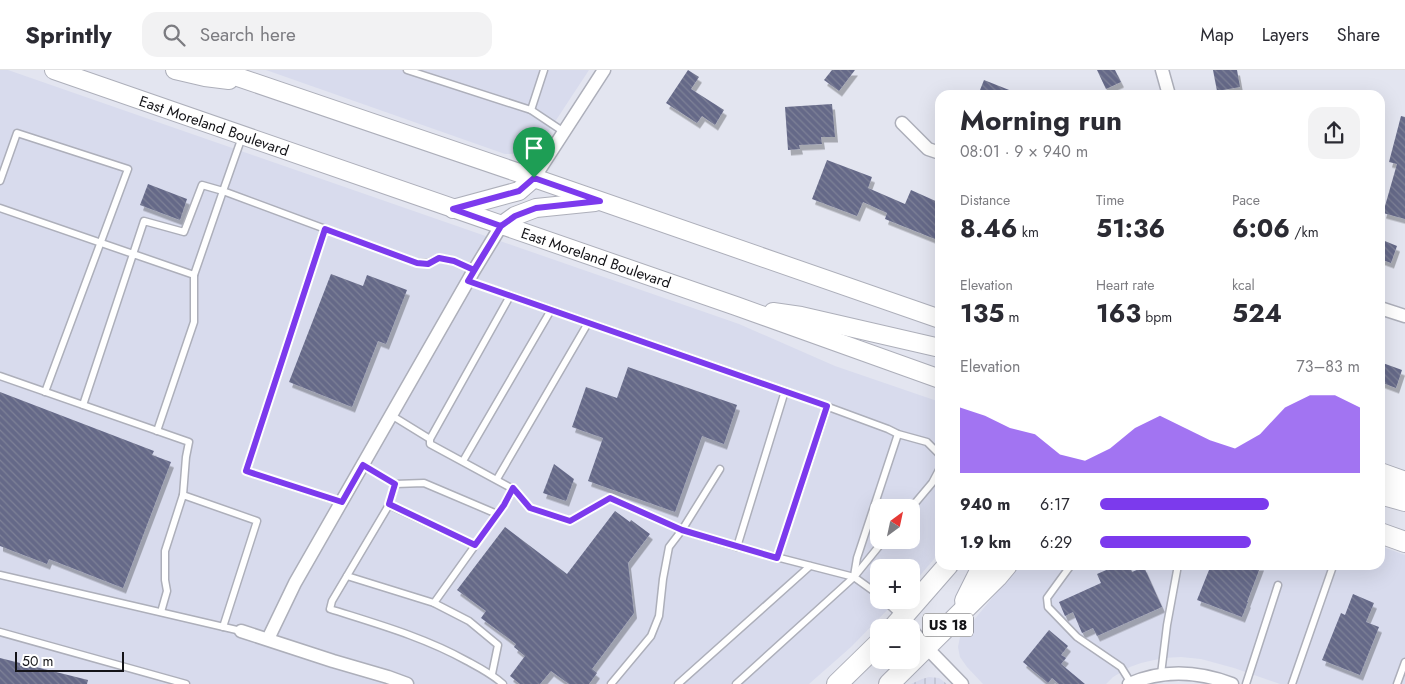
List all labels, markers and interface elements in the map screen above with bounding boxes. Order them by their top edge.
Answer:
search box [142,12,492,57]
text: Sprintly [25,17,112,52]
icon: search [160,21,188,49]
text: Search here [200,21,296,48]
text: Map [1200,22,1234,48]
text: Layers [1262,22,1309,48]
text: Share [1337,22,1380,48]
street label: East Moreland Boulevard [136,90,292,162]
text: Morning run [960,100,1122,141]
button: share [1308,107,1360,159]
pin [513,127,555,178]
icon: arrive [520,134,548,162]
text: 08:01 · 9 × 940 m [960,140,1088,163]
text: Distance [960,190,1010,210]
text: Time [1096,190,1124,210]
text: Pace [1232,190,1260,210]
text: 8.46 [960,210,1018,246]
text: 51:36 [1096,210,1165,246]
text: 6:06 [1232,210,1290,246]
street label: East Moreland Boulevard [518,222,674,294]
text: km [1018,222,1039,242]
text: /km [1290,222,1319,242]
text: Elevation [960,275,1013,295]
text: Heart rate [1096,275,1154,295]
text: kcal [1232,275,1255,295]
text: 135 [960,295,1004,331]
text: 163 [1096,295,1141,331]
text: 524 [1232,295,1282,331]
text: m [1004,307,1020,327]
text: bpm [1141,307,1172,327]
text: Elevation [960,355,1020,378]
text: 73–83 m [1296,355,1360,378]
text: 940 m [960,493,1010,516]
text: 6:17 [1040,493,1070,516]
north arrow [870,499,920,549]
map controls [870,499,920,669]
text: 1.9 km [960,531,1011,554]
text: 6:29 [1040,531,1072,554]
button: + [870,559,920,609]
road number: US 18 [923,614,973,636]
button: − [870,619,920,669]
scale bar [15,649,124,672]
text: 50 m [22,651,53,671]

